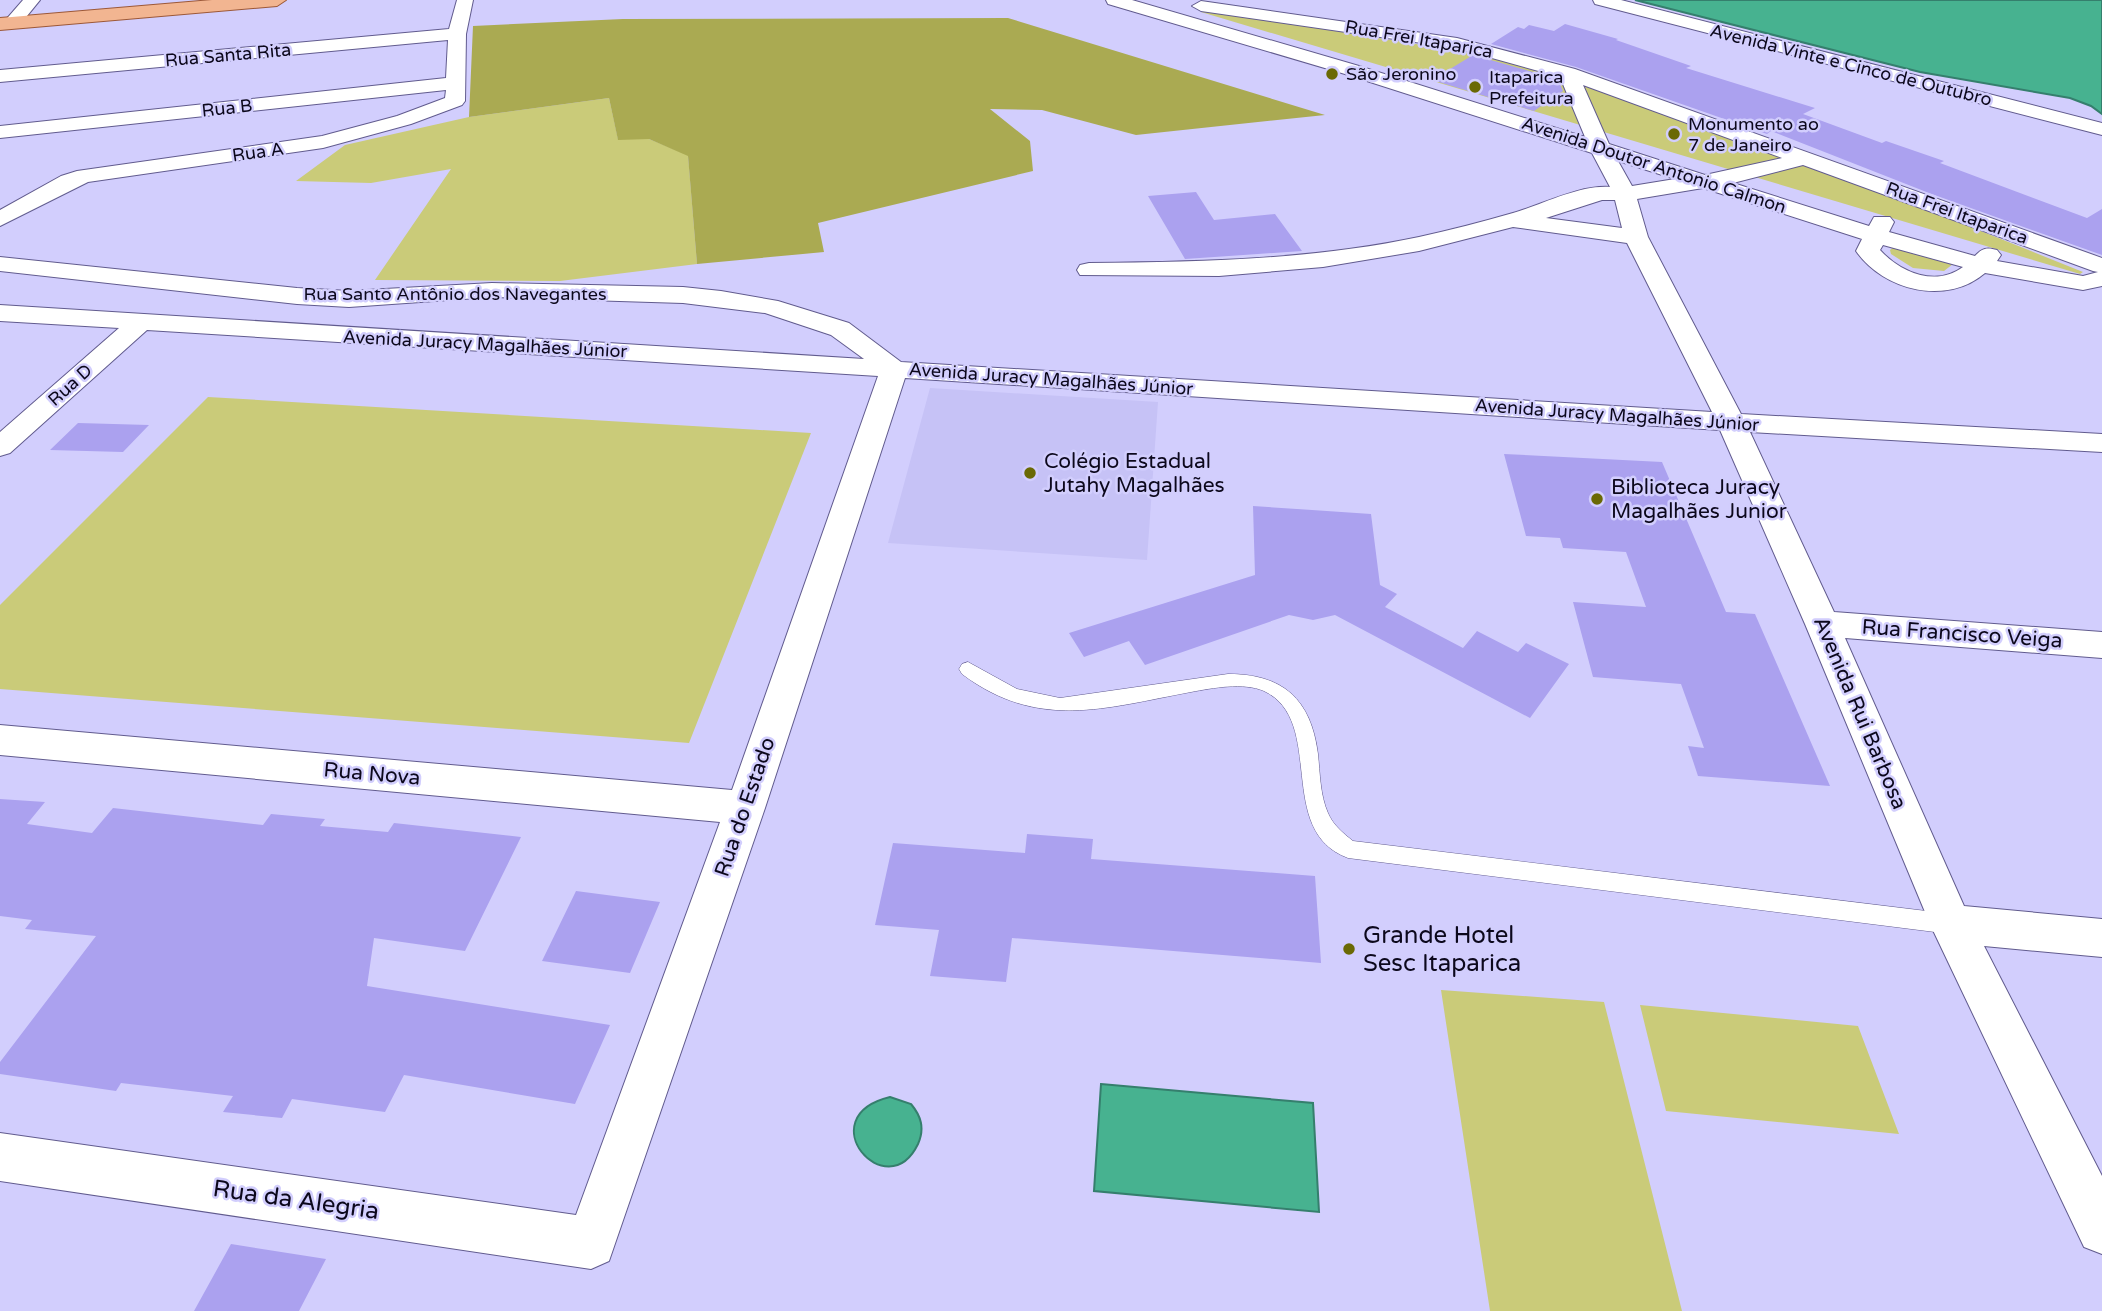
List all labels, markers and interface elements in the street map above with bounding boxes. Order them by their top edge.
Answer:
street label: Rua Frei Itaparica [1343,15,1495,63]
street label: Avenida Vinte e Cinco de Outubro [1708,19,1994,111]
street label: Rua Santa Rita [164,39,292,71]
place label: São Jeronino [1346,63,1456,85]
marker: São Jeronino [1324,66,1340,82]
place label: Itaparica Prefeitura [1489,66,1574,109]
marker: Itaparica Prefeitura [1467,79,1483,95]
street label: Rua B [200,94,254,122]
street label: Avenida Doutor Antonio Calmon [1519,112,1789,218]
place label: Monumento ao 7 de Janeiro [1688,113,1819,156]
marker: Monumento ao 7 de Janeiro [1666,126,1682,142]
street label: Rua A [231,137,285,167]
street label: Rua Frei Itaparica [1883,177,2031,249]
street label: Rua Santo Antônio dos Navegantes [303,283,607,305]
street label: Avenida Juracy Magalhães Júnior [342,326,628,362]
street label: Avenida Juracy Magalhães Júnior [908,358,1194,400]
street label: Rua D [43,359,97,411]
street label: Avenida Juracy Magalhães Júnior [1474,394,1760,436]
place label: Colégio Estadual Jutahy Magalhães [1044,449,1225,498]
marker: Colégio Estadual Jutahy Magalhães [1022,465,1038,481]
place label: Biblioteca Juracy Magalhães Junior [1611,475,1787,524]
marker: Biblioteca Juracy Magalhães Junior [1589,491,1605,507]
street label: Avenida Rui Barbosa [1808,613,1912,813]
street label: Rua Francisco Veiga [1861,615,2063,653]
street label: Rua do Estado [709,734,781,880]
street label: Rua Nova [323,757,421,791]
place label: Grande Hotel Sesc Itaparica [1363,921,1521,978]
marker: Grande Hotel Sesc Itaparica [1341,941,1357,957]
street label: Rua da Alegria [211,1174,381,1226]

